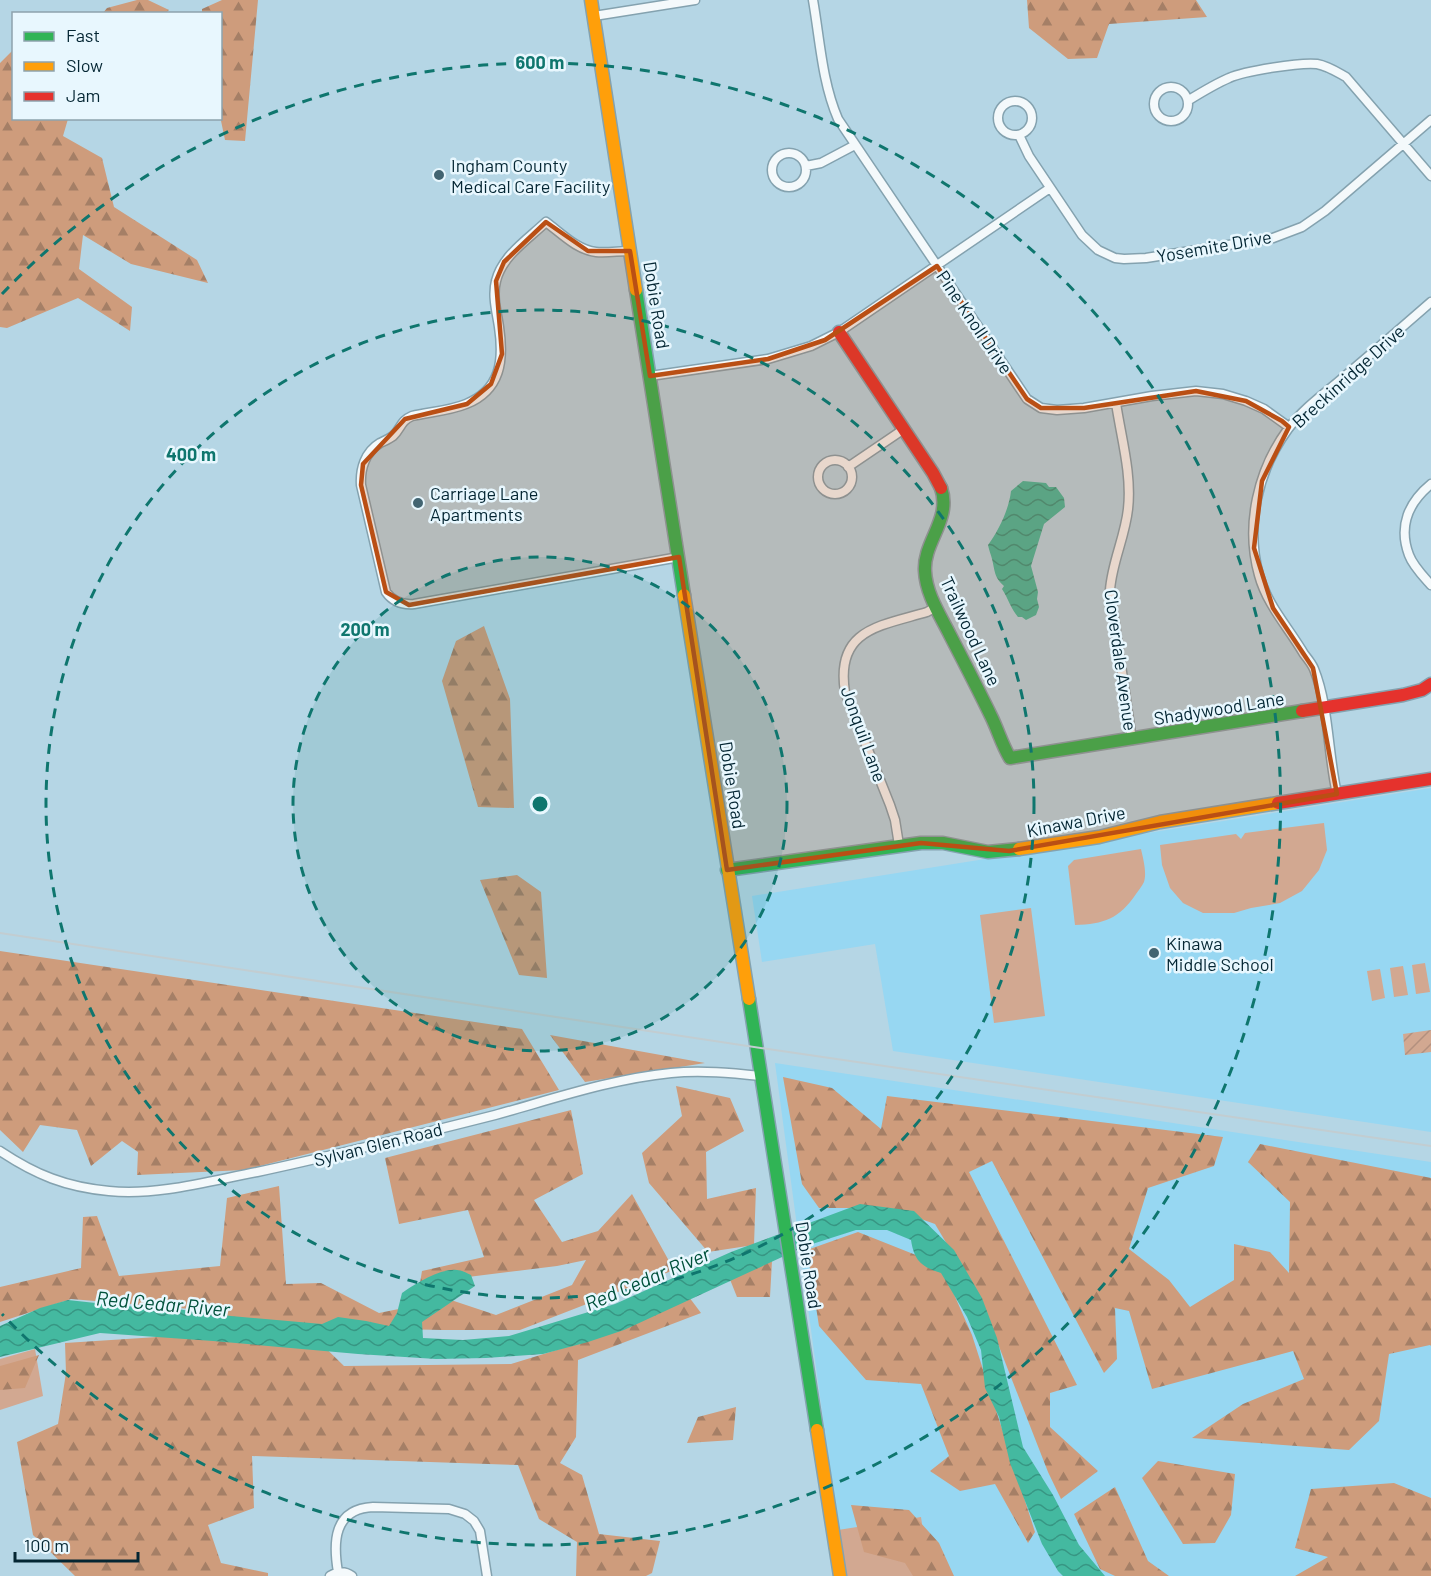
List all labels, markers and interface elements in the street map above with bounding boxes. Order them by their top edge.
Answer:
legend [12,12,222,120]
text: Fast [66,24,100,46]
text: 600 m [516,51,564,73]
text: Slow [66,54,103,76]
text: Jam [66,84,100,106]
place label: Ingham County Medical Care Facility [451,154,610,197]
marker: Ingham County Medical Care Facility [432,168,446,182]
street label: Yosemite Drive [1155,225,1273,267]
street label: Dobie Road [639,260,675,350]
street label: Pine Knoll Drive [932,266,1018,378]
street label: Breckinridge Drive [1287,320,1409,432]
text: 400 m [166,443,216,465]
place label: Carriage Lane Apartments [430,482,538,525]
marker: Carriage Lane Apartments [411,496,425,510]
street label: Trailwood Lane [936,573,1006,689]
street label: Cloverdale Avenue [1100,588,1142,732]
text: 200 m [340,618,390,640]
street label: Jonquil Lane [836,683,892,785]
street label: Shadywood Lane [1152,687,1286,729]
street label: Dobie Road [715,740,751,830]
centre of rings [530,794,550,814]
street label: Kinawa Drive [1025,801,1127,841]
place label: Kinawa Middle School [1166,932,1274,975]
marker: Kinawa Middle School [1147,946,1161,960]
street label: Sylvan Glen Road [311,1117,445,1171]
street label: Dobie Road [791,1220,827,1310]
water label: Red Cedar River [581,1240,714,1315]
water label: Red Cedar River [95,1285,232,1321]
scale bar [15,1525,138,1563]
text: 100 m [24,1534,69,1556]

